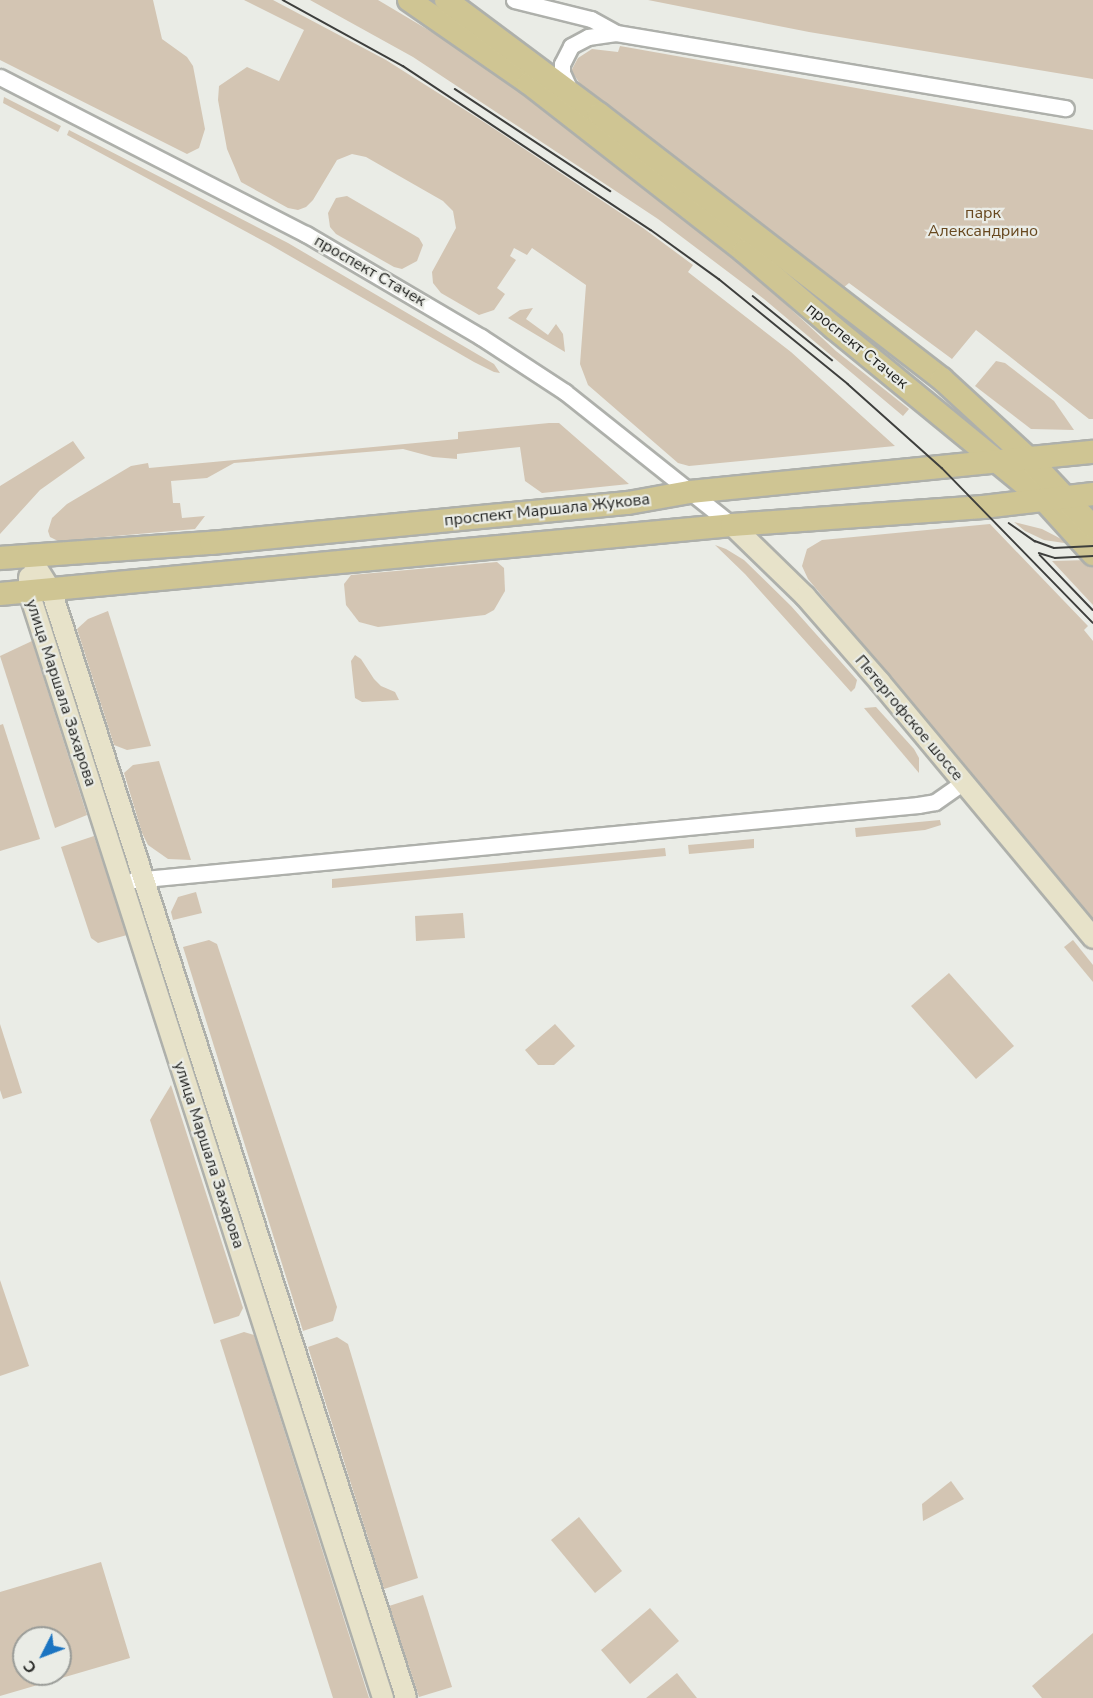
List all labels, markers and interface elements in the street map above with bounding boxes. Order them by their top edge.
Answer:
park label: парк Александрино [928,203,1038,241]
street label: проспект Стачек [311,231,429,311]
street label: проспект Стачек [802,299,912,393]
street label: проспект Маршала Жукова [443,490,651,530]
street label: улица Маршала Захарова [22,597,100,789]
street label: Петергофское шоссе [851,651,967,785]
street label: улица Маршала Захарова [170,1059,248,1251]
north arrow [12,1626,72,1686]
text: С [18,1655,42,1678]

